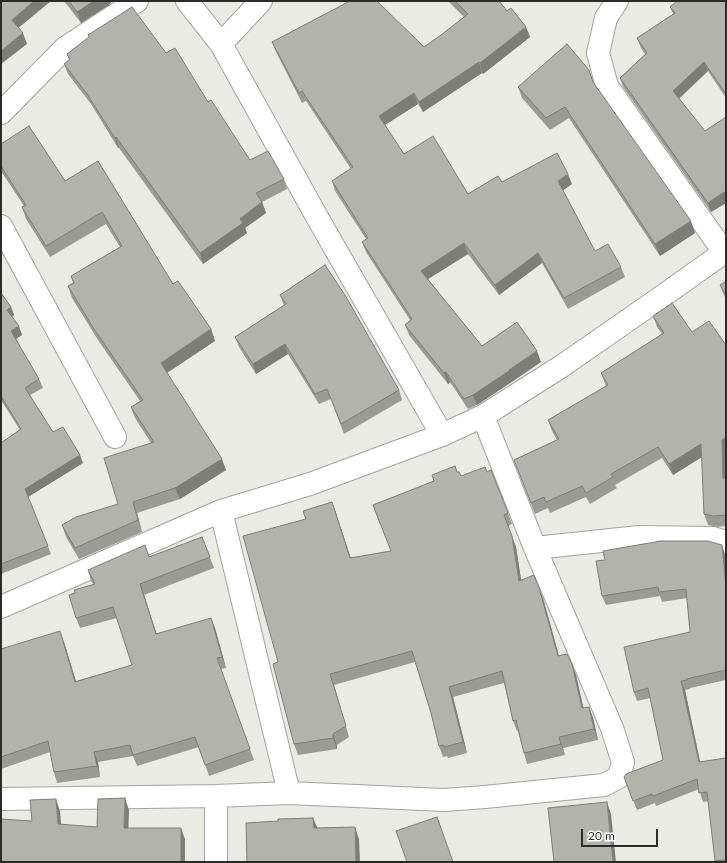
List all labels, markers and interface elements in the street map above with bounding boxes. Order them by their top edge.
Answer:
scale bar [583,821,660,847]
text: 20 m [588,828,615,843]

